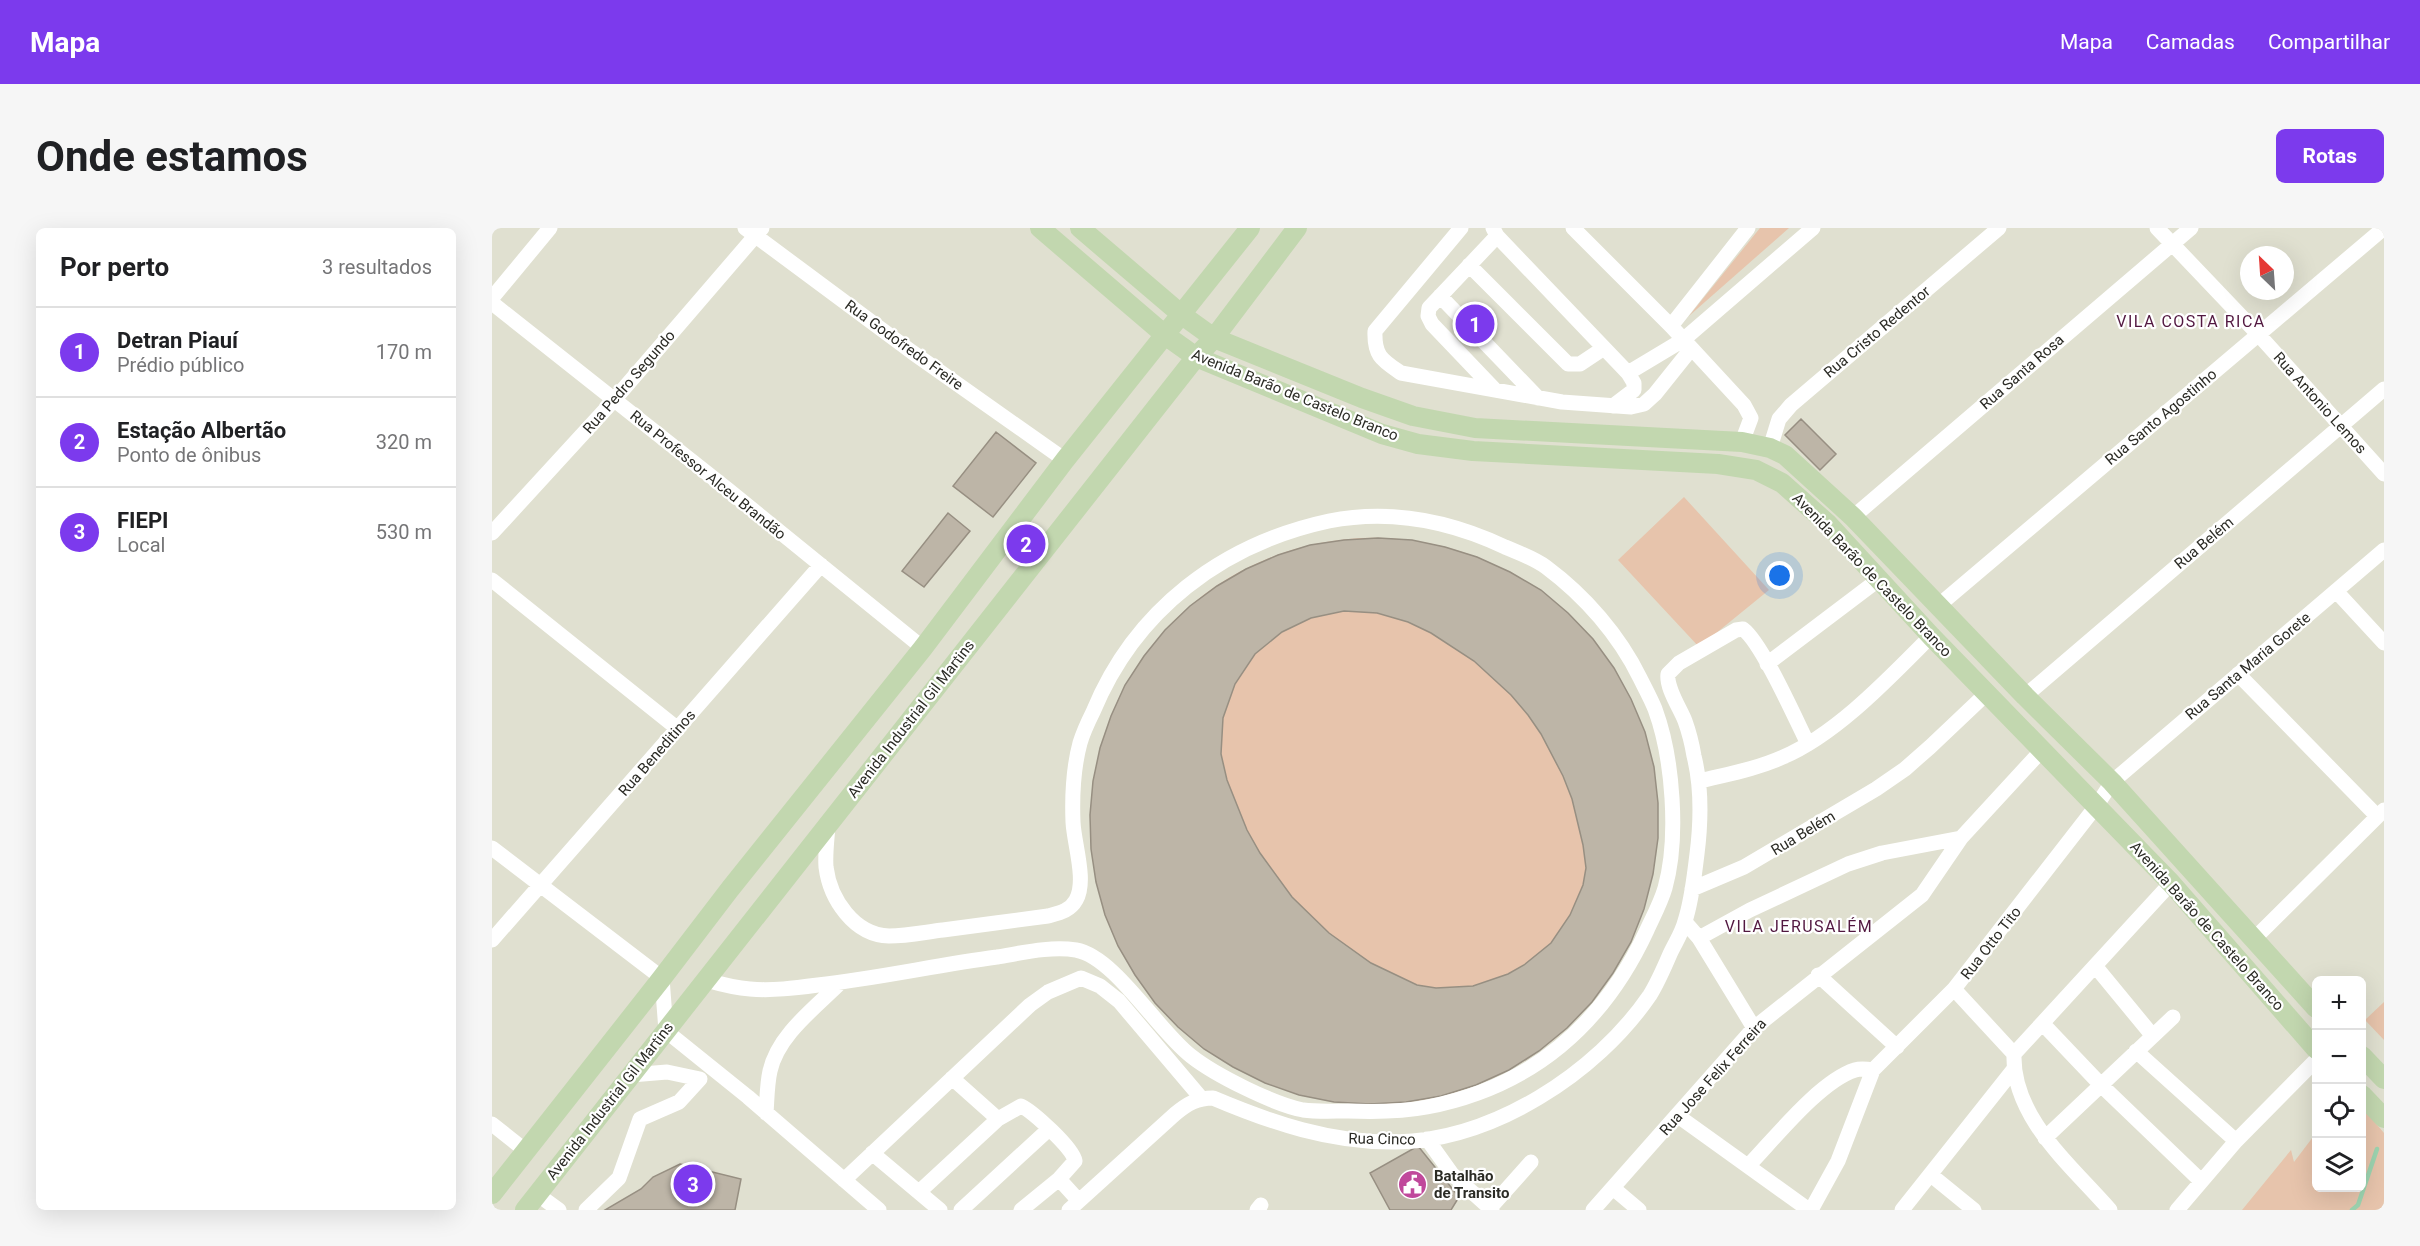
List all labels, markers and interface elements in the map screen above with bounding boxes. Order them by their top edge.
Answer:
text: Mapa [30,26,100,59]
text: Mapa [2060,30,2113,54]
text: Camadas [2146,30,2235,54]
text: Compartilhar [2268,30,2390,54]
button: Rotas [2276,129,2384,183]
text: Onde estamos [36,132,308,181]
north arrow [2240,246,2294,300]
text: Por perto [60,252,169,282]
text: 3 resultados [322,255,432,279]
street label: Rua Cristo Redentor [1820,282,1934,382]
street label: Rua Godofredo Freire [841,296,967,394]
pin: 1 [1456,302,1494,346]
district label: VILA COSTA RICA [2116,312,2266,331]
street label: Rua Pedro Segundo [579,327,679,437]
text: Detran Piauí [117,328,238,353]
street label: Rua Santa Rosa [1976,331,2068,413]
text: 1 [74,340,85,364]
text: 170 m [376,340,432,364]
street label: Avenida Barão de Castelo Branco [1189,345,1401,445]
street label: Rua Antonio Lemos [2270,348,2370,458]
text: Prédio público [117,353,244,377]
street label: Rua Santo Agostinho [2102,365,2220,469]
street label: Rua Professor Alceu Brandão [626,407,790,543]
text: Estação Albertão [117,418,286,443]
text: 2 [74,430,85,454]
text: 320 m [376,430,432,454]
text: Ponto de ônibus [117,443,261,467]
street label: Avenida Barão de Castelo Branco [1789,489,1955,661]
text: FIEPI [117,508,169,533]
street label: Rua Belém [2171,513,2237,573]
text: 3 [74,520,85,544]
text: 530 m [376,520,432,544]
pin: 2 [1006,522,1046,566]
text: Local [117,533,165,557]
your location [1765,561,1794,590]
street label: Rua Santa Maria Gorete [2182,608,2314,724]
street label: Avenida Industrial Gil Martins [844,636,978,802]
street label: Rua Beneditinos [615,706,699,800]
street label: Rua Belém [1768,807,1838,859]
street label: Avenida Barão de Castelo Branco [2126,838,2288,1014]
street label: Rua Otto Tito [1957,903,2025,983]
district label: VILA JERUSALÉM [1725,917,1873,936]
map controls [2312,976,2366,1192]
button: + [2312,976,2366,1030]
street label: Rua Jose Felix Ferreira [1656,1015,1770,1139]
street label: Avenida Industrial Gil Martins [543,1018,677,1184]
button: − [2312,1030,2366,1084]
button: locate [2312,1084,2366,1138]
street label: Rua Cinco [1348,1129,1416,1149]
button: layers [2312,1138,2366,1192]
pin: 3 [674,1162,712,1206]
place label: Batalhão de Transito [1434,1167,1509,1202]
public building icon: Batalhão de Transito [1397,1169,1429,1201]

